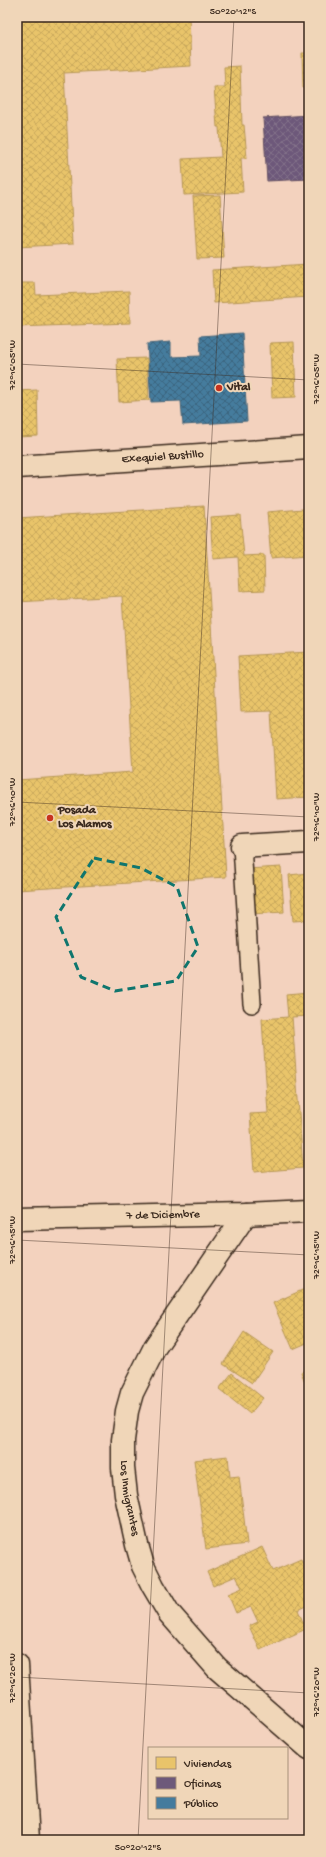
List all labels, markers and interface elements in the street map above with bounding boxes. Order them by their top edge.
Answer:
text: 50°20'12"S [210,6,257,18]
text: 72°16'05"W [7,340,19,391]
text: 72°16'05"W [311,354,323,405]
place label: Vital [226,381,251,395]
marker: Vital [214,383,224,393]
street label: Exequiel Bustillo [121,448,204,467]
text: 72°16'10"W [7,777,19,827]
text: 72°16'10"W [311,792,323,842]
place label: Posada Los Alamos [57,804,112,832]
marker: Posada Los Alamos [45,813,55,823]
street label: 7 de Diciembre [125,1208,201,1224]
text: 72°16'15"W [7,1215,19,1265]
text: 72°16'15"W [311,1230,323,1280]
street label: Los Inmigrantes [116,1460,142,1538]
text: 72°16'20"W [7,1653,19,1704]
text: 72°16'20"W [311,1667,323,1718]
legend [148,1747,288,1819]
text: Viviendas [183,1758,232,1772]
text: Oficinas [184,1778,222,1792]
text: Público [183,1798,218,1812]
text: 50°20'12"S [115,1842,162,1854]

